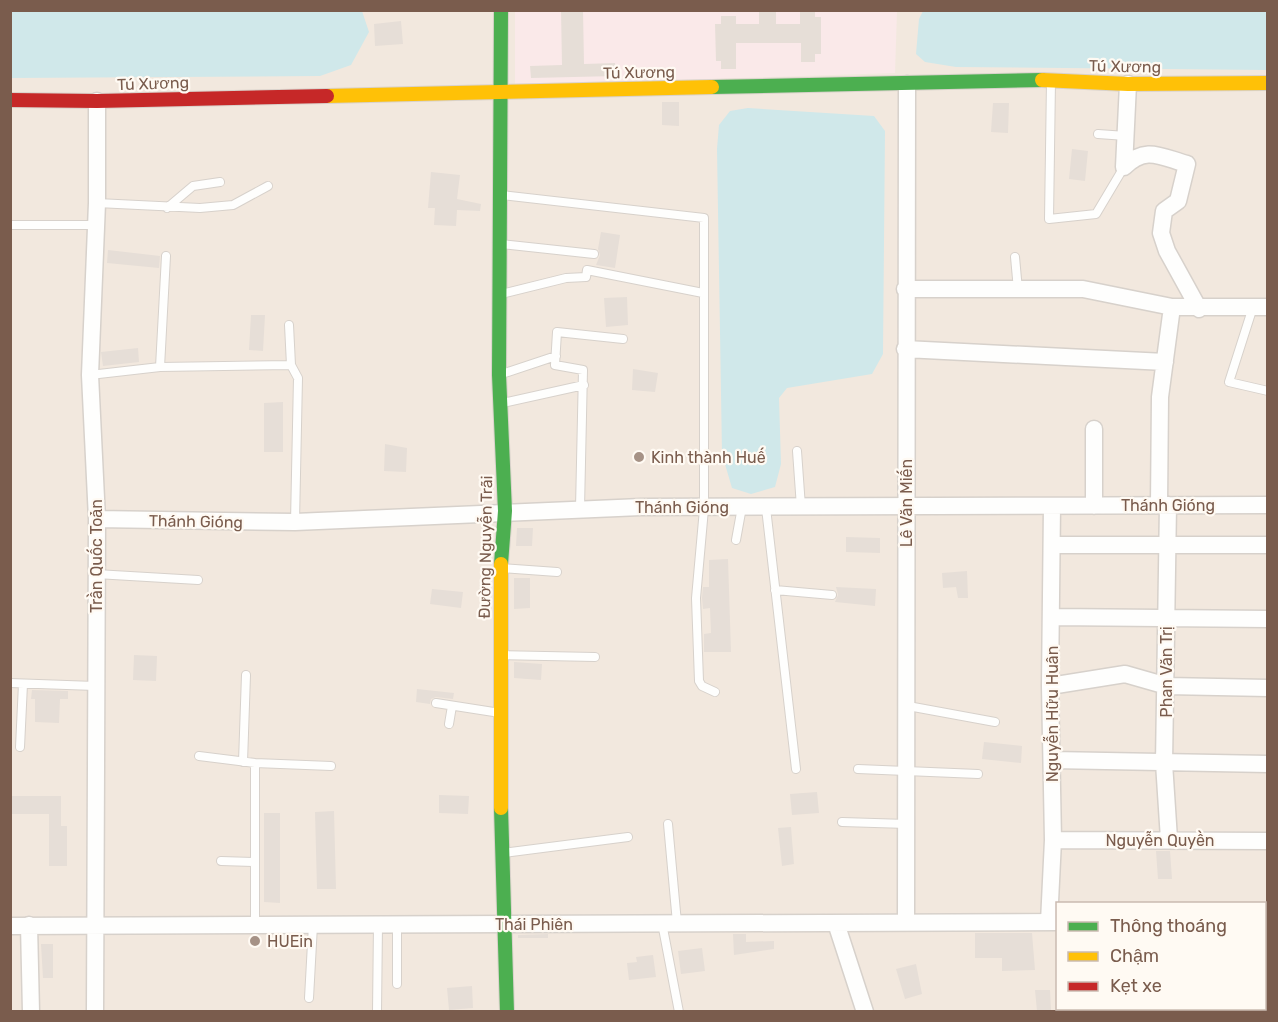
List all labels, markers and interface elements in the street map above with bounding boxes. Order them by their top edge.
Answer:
street label: Tú Xương [1089,56,1161,77]
street label: Tú Xương [603,62,675,83]
street label: Tú Xương [117,73,189,94]
place label: Kinh thành Huế [651,447,766,467]
marker: Kinh thành Huế [632,450,646,464]
street label: Lê Văn Miến [896,459,916,547]
street label: Đường Nguyễn Trãi [473,475,496,619]
street label: Thánh Gióng [1121,496,1215,515]
street label: Thánh Gióng [635,498,729,517]
street label: Trần Quốc Toản [86,499,106,613]
street label: Thánh Gióng [149,511,243,532]
street label: Phan Văn Trị [1157,626,1176,718]
street label: Nguyễn Hữu Huân [1042,646,1062,782]
street label: Nguyễn Quyền [1105,830,1215,850]
legend [1056,902,1266,1010]
street label: Thái Phiên [495,915,573,934]
text: Thông thoáng [1110,915,1227,937]
place label: HUEin [267,932,313,951]
marker: HUEin [248,934,262,948]
text: Chậm [1110,945,1159,967]
text: Kẹt xe [1110,975,1162,997]

